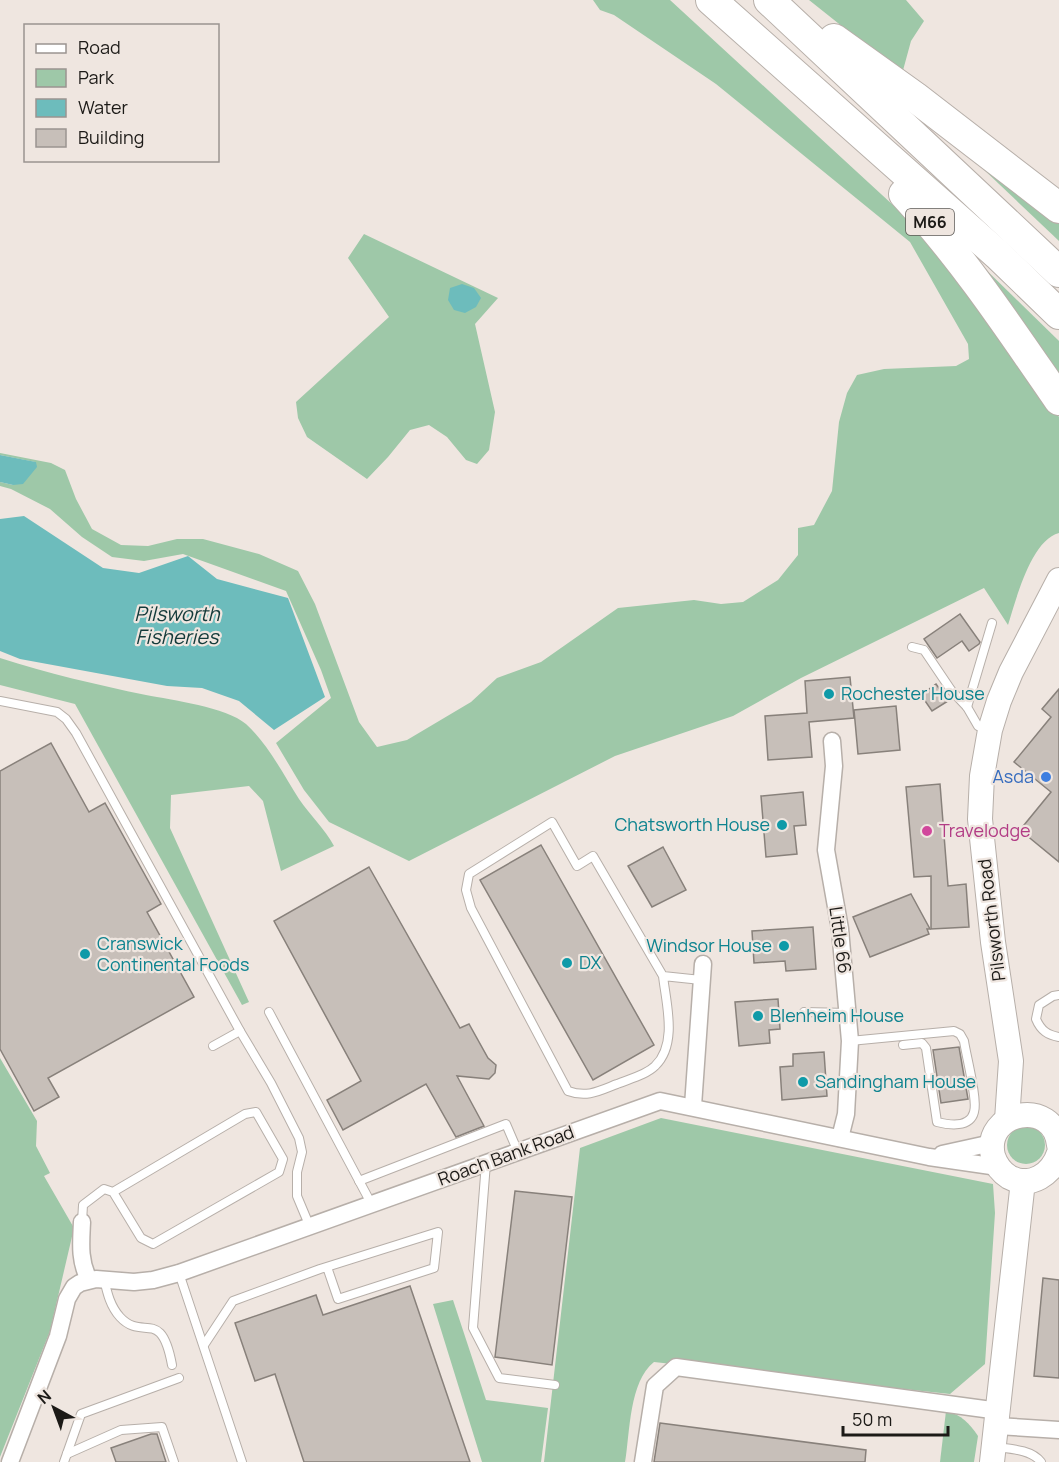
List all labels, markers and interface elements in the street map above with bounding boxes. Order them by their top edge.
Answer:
legend [24,24,219,162]
text: Road [78,35,121,59]
text: Park [78,65,115,89]
text: Water [78,95,128,119]
text: Building [78,125,144,149]
road number: M66 [906,209,954,235]
water label: Pilsworth Fisheries [134,600,221,650]
place label: Rochester House [841,681,985,705]
marker: Rochester House [822,687,836,701]
place label: Asda [992,764,1034,788]
marker: Asda [1039,770,1053,784]
place label: Chatsworth House [614,812,770,836]
marker: Chatsworth House [775,818,789,832]
place label: Travelodge [939,818,1031,842]
marker: Travelodge [920,824,934,838]
street label: Pilsworth Road [972,858,1010,983]
street label: Little 66 [824,905,858,975]
place label: Cranswick Continental Foods [97,931,249,976]
place label: Windsor House [646,933,772,957]
marker: Windsor House [777,939,791,953]
marker: Cranswick Continental Foods [78,947,92,961]
place label: DX [579,950,602,974]
marker: DX [560,956,574,970]
place label: Blenheim House [770,1003,904,1027]
marker: Blenheim House [751,1009,765,1023]
place label: Sandingham House [815,1069,976,1093]
marker: Sandingham House [796,1075,810,1089]
street label: Roach Bank Road [434,1119,577,1191]
north arrow [24,1378,84,1438]
text: N [33,1385,56,1409]
scale bar [843,1399,948,1437]
text: 50 m [852,1407,892,1431]

